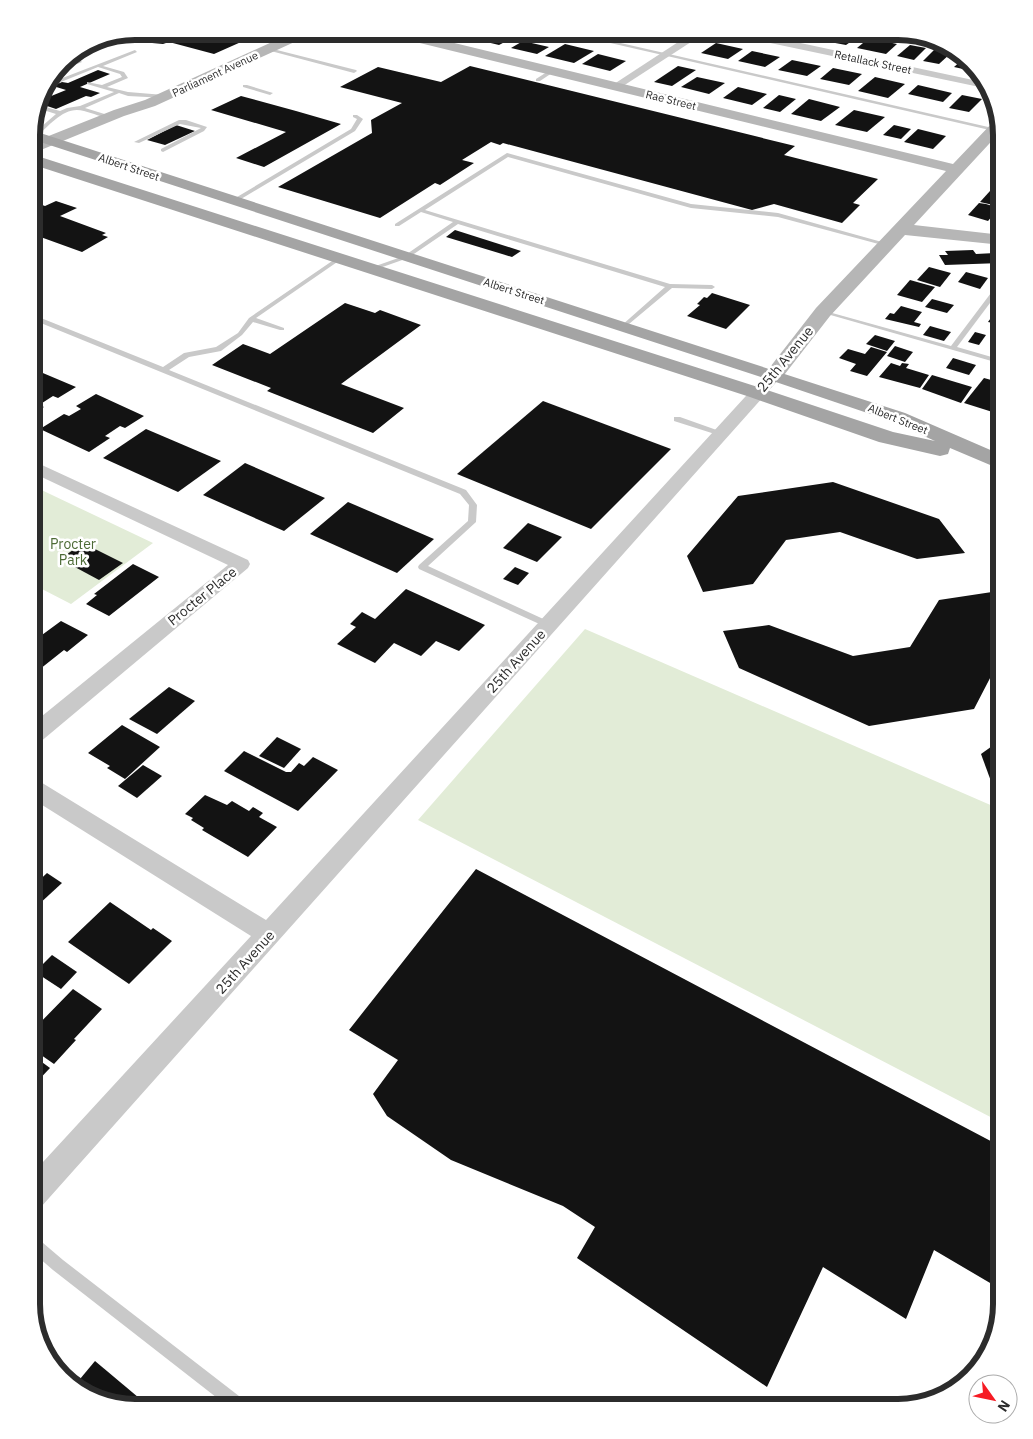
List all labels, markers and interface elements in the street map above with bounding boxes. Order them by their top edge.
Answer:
street label: Retallack Street [833,47,913,77]
street label: Parliament Avenue [170,48,260,100]
street label: Rae Street [644,87,698,113]
street label: Albert Street [97,150,161,184]
street label: Albert Street [482,275,546,307]
street label: 25th Avenue [753,322,817,396]
street label: Albert Street [866,401,930,437]
park label: Procter Park [50,535,96,569]
street label: Procter Place [164,562,240,629]
street label: 25th Avenue [483,625,550,697]
street label: 25th Avenue [212,926,279,998]
north arrow [968,1374,1018,1424]
text: N [994,1397,1014,1415]

